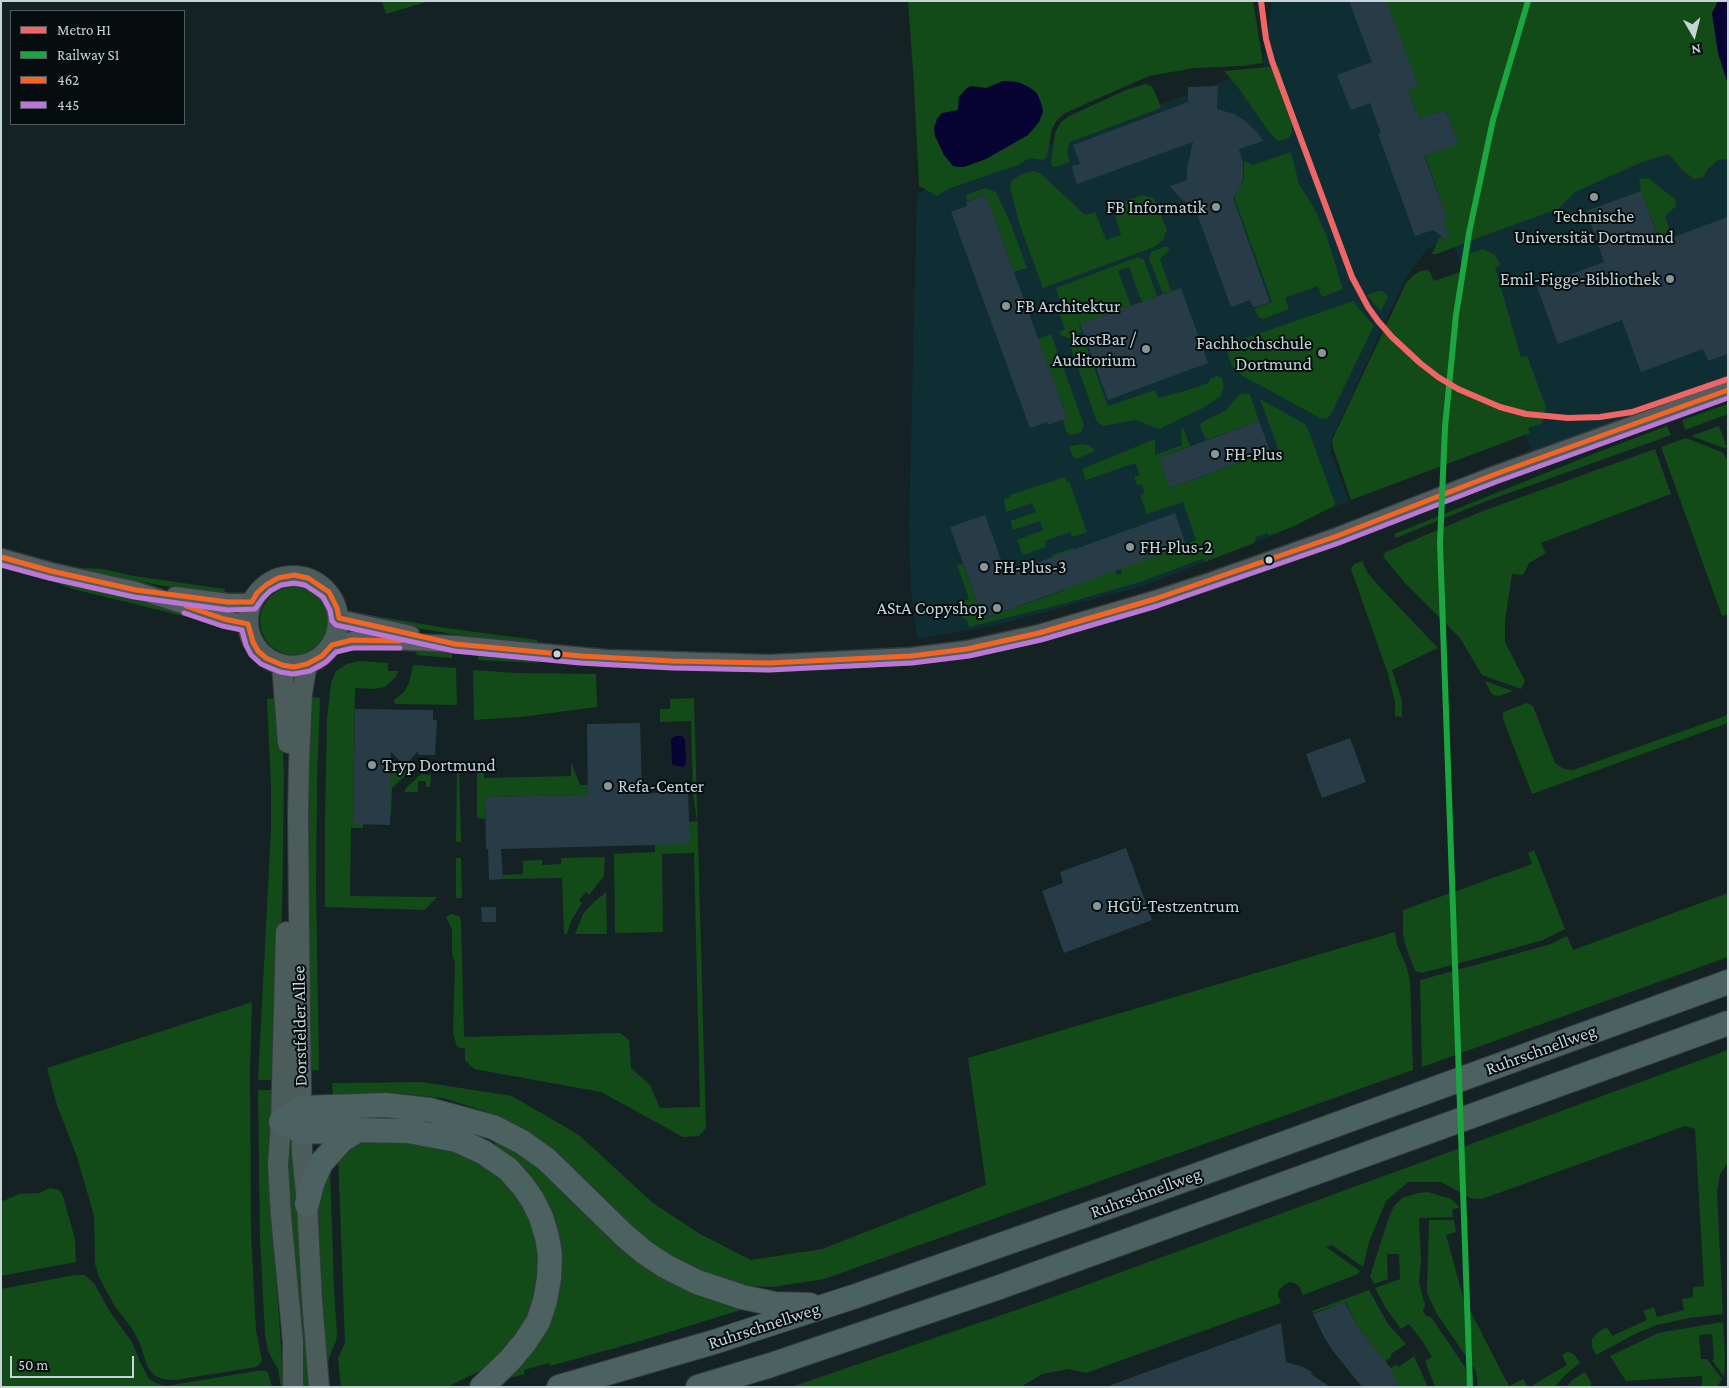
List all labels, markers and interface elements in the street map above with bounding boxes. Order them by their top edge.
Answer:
legend [10,10,185,125]
north arrow [1669,10,1719,60]
text: Metro H1 [57,22,111,38]
text: N [1690,41,1702,58]
text: Railway S1 [57,47,120,63]
text: 462 [57,72,79,88]
text: 445 [57,97,79,113]
marker: Technische Universität Dortmund [1588,191,1600,203]
place label: FB Informatik [1106,196,1206,218]
marker: FB Informatik [1210,201,1222,213]
place label: Technische Universität Dortmund [1514,205,1674,248]
place label: Emil-Figge-Bibliothek [1500,268,1660,290]
marker: Emil-Figge-Bibliothek [1664,273,1676,285]
place label: FB Architektur [1016,295,1120,317]
marker: FB Architektur [1000,300,1012,312]
place label: kostBar / Auditorium [1052,328,1136,370]
place label: Fachhochschule Dortmund [1196,332,1312,374]
marker: kostBar / Auditorium [1140,343,1152,355]
marker: Fachhochschule Dortmund [1316,347,1328,359]
place label: FH-Plus [1225,443,1283,465]
marker: FH-Plus [1209,448,1221,460]
place label: FH-Plus-2 [1140,536,1213,558]
marker: FH-Plus-2 [1124,541,1136,553]
unlabelled marker [1264,555,1274,565]
place label: FH-Plus-3 [994,556,1066,578]
marker: FH-Plus-3 [978,561,990,573]
place label: AStA Copyshop [877,597,987,619]
marker: AStA Copyshop [991,602,1003,614]
unlabelled marker [552,649,562,659]
place label: Tryp Dortmund [382,754,496,776]
marker: Tryp Dortmund [366,759,378,771]
place label: Refa-Center [618,775,704,797]
marker: Refa-Center [602,780,614,792]
place label: HGÜ-Testzentrum [1107,895,1239,917]
marker: HGÜ-Testzentrum [1091,900,1103,912]
street label: Dorstfelder Allee [288,965,312,1087]
street label: Ruhrschnellweg [1483,1020,1599,1080]
street label: Ruhrschnellweg [1088,1163,1204,1223]
street label: Ruhrschnellweg [705,1298,823,1354]
scale bar [12,1346,136,1378]
text: 50 m [18,1357,48,1373]

